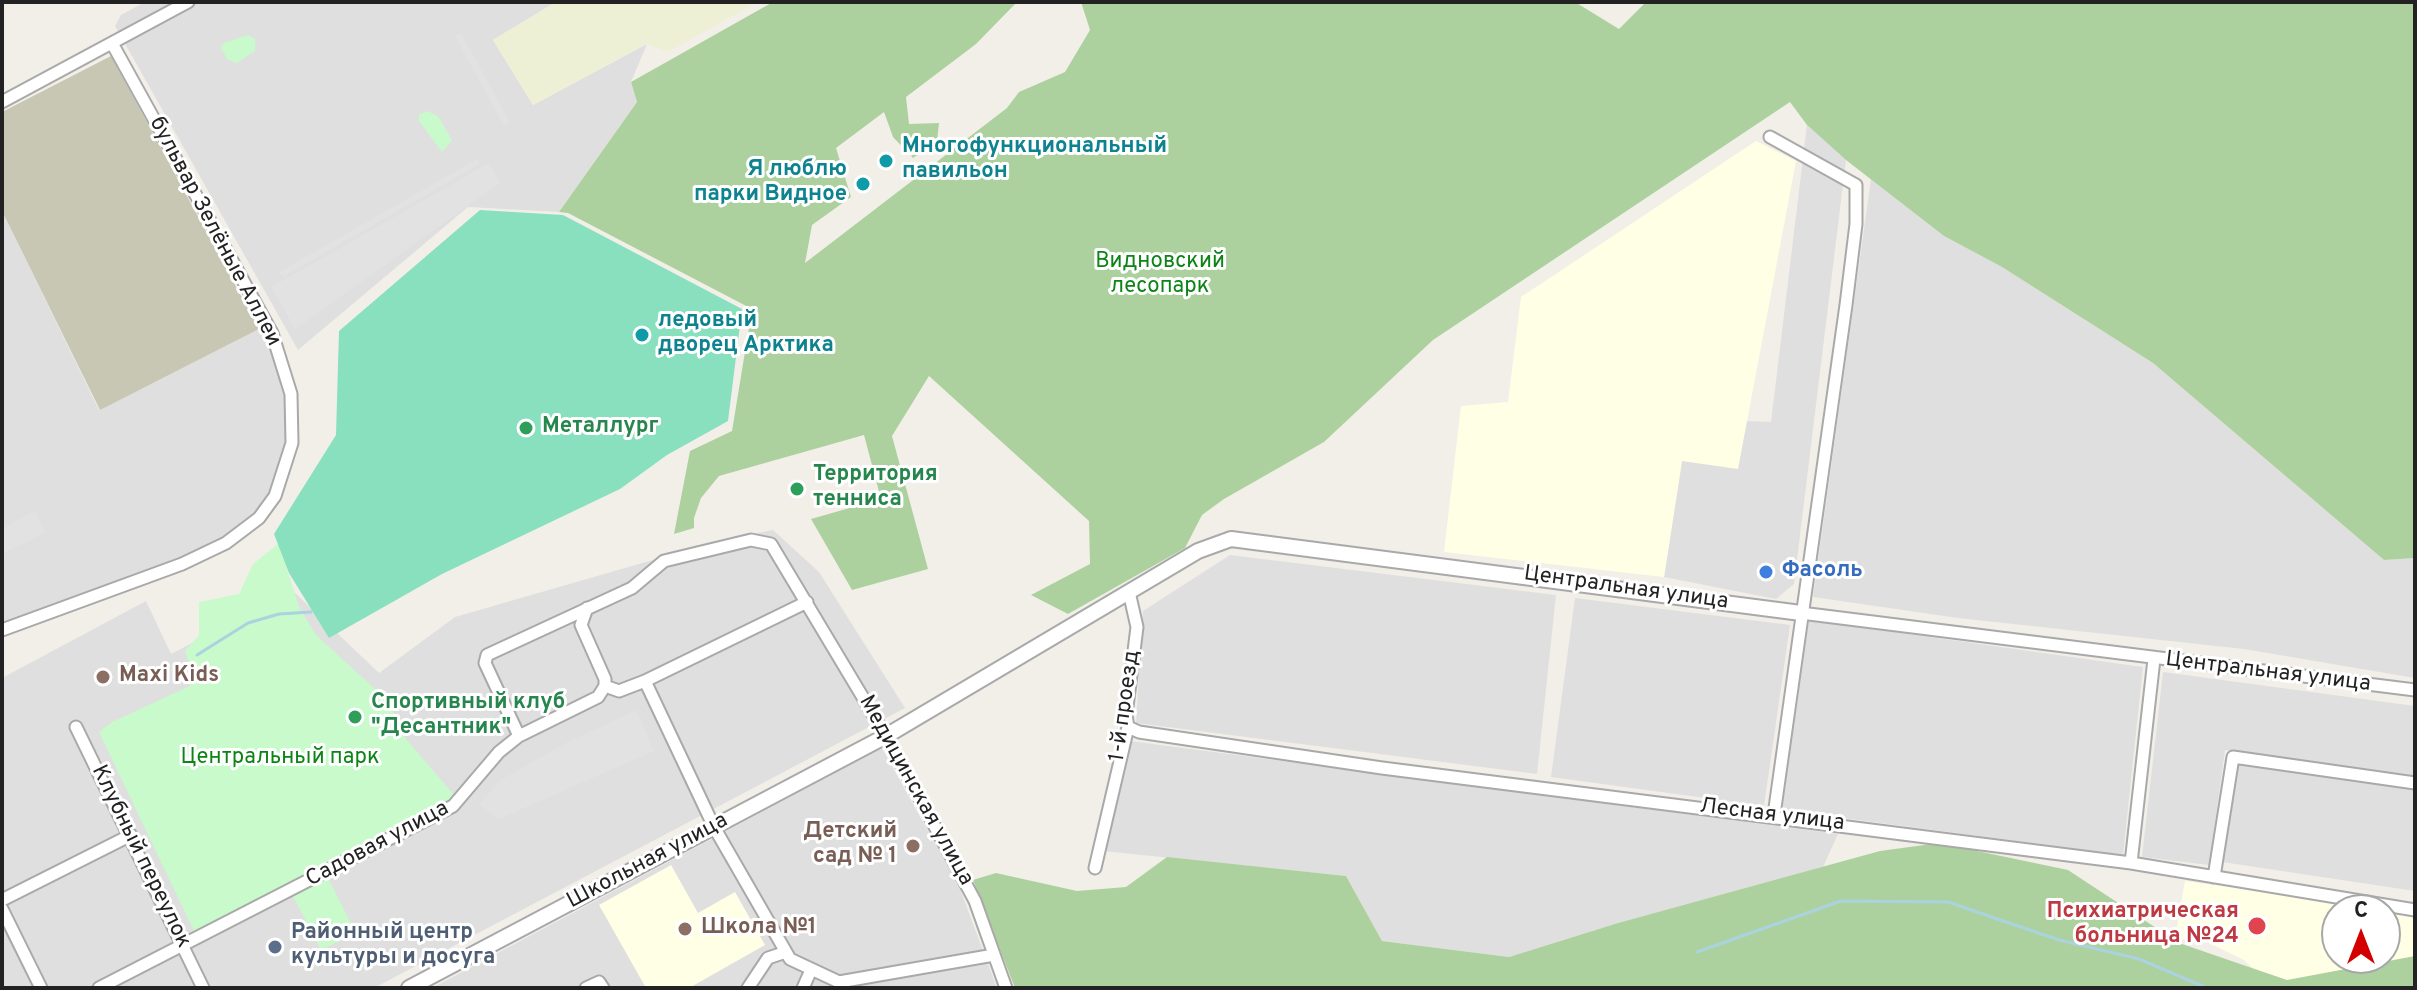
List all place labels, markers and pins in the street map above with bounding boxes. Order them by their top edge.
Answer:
place label: Многофункциональный павильон [902,135,1167,186]
marker: Многофункциональный павильон [877,152,895,170]
place label: Я люблю парки Видное [694,158,847,210]
marker: Я люблю парки Видное [854,175,872,193]
place label: ледовый дворец Арктика [658,309,834,360]
marker: ледовый дворец Арктика [633,326,651,344]
place label: Металлург [542,415,659,441]
marker: Металлург [517,419,535,437]
place label: Территория тенниса [813,463,938,514]
marker: Территория тенниса [788,480,806,498]
place label: Фасоль [1782,559,1863,585]
marker: Фасоль [1757,563,1775,581]
place label: Maxi Kids [119,664,219,690]
marker: Maxi Kids [94,668,112,686]
place label: Спортивный клуб "Десантник" [371,691,565,742]
marker: Спортивный клуб "Десантник" [346,708,364,726]
place label: Детский сад № 1 [803,820,897,872]
marker: Детский сад № 1 [904,837,922,855]
place label: Психиатрическая больница №24 [2047,900,2239,952]
marker: Психиатрическая больница №24 [2246,915,2268,937]
place label: Школа №1 [701,916,816,942]
marker: Школа №1 [676,920,694,938]
place label: Районный центр культуры и досуга [291,921,495,972]
marker: Районный центр культуры и досуга [266,938,284,956]

